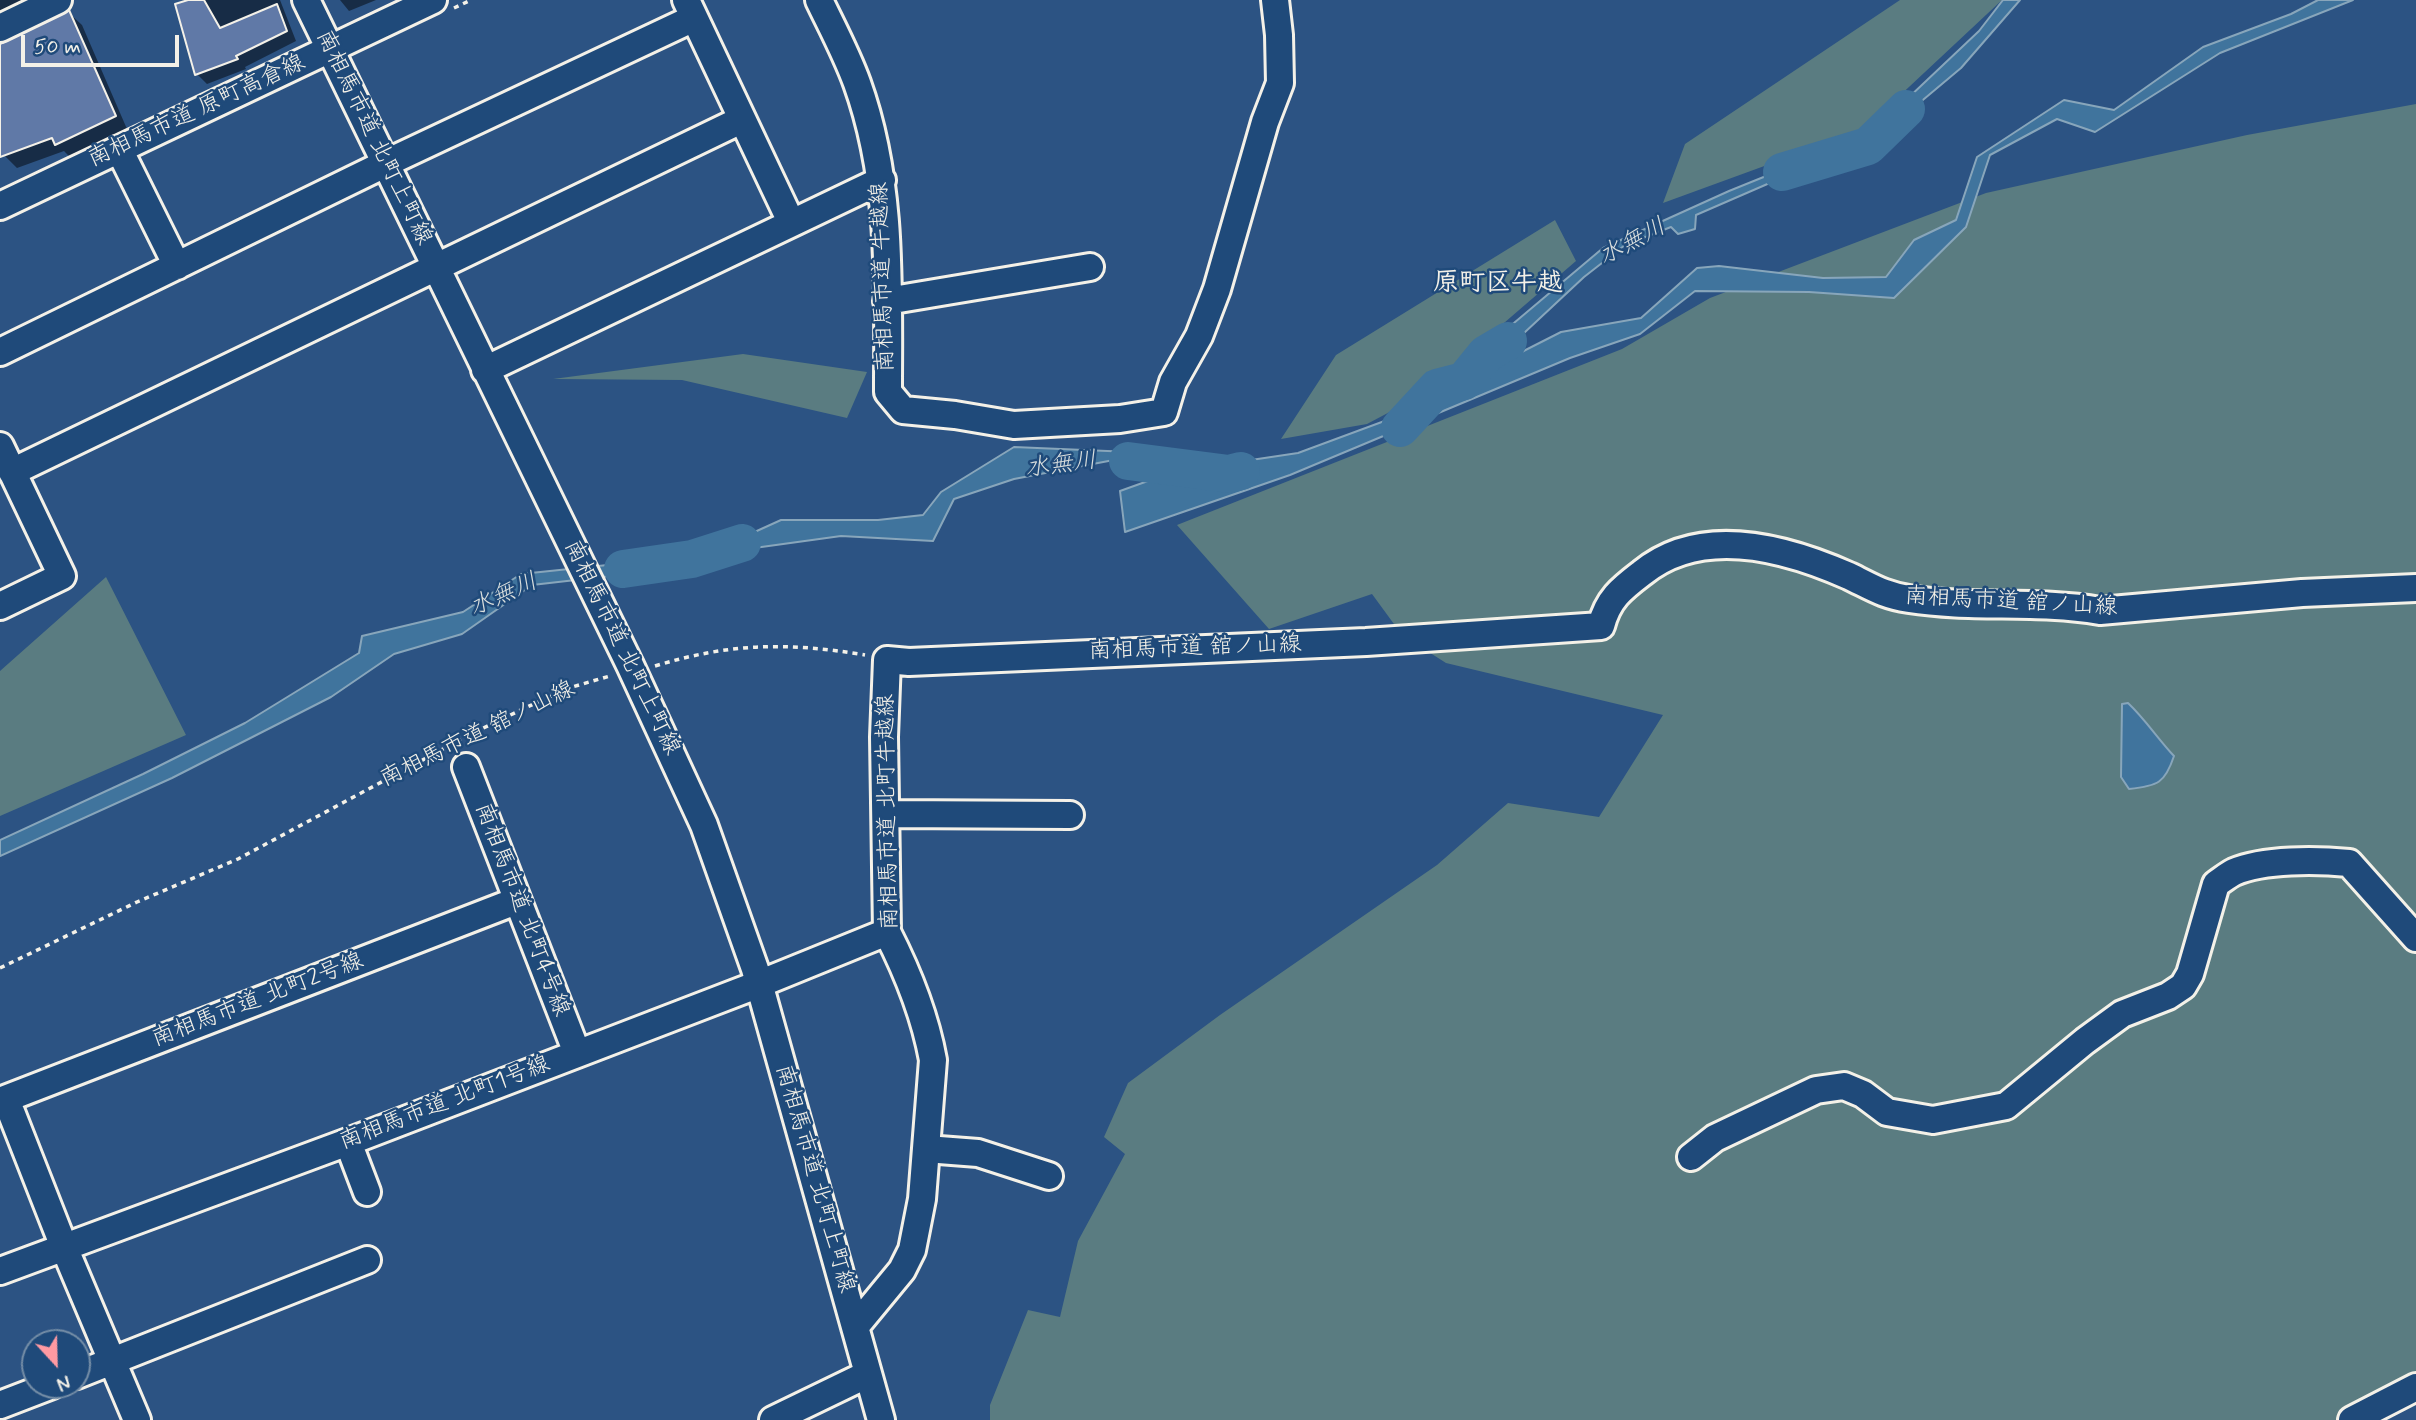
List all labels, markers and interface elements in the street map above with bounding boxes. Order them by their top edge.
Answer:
scale bar [24,21,182,65]
street label: 南相馬市道 北町上町線 [309,26,437,250]
text: 50 m [34,33,81,61]
street label: 南相馬市道 原町高倉線 [84,50,310,174]
street label: 南相馬市道 牛越線 [867,181,901,373]
water label: 水無川 [1594,213,1672,273]
district label: 原町区牛越 [1433,269,1563,301]
water label: 水無川 [1024,447,1098,485]
street label: 南相馬市道 北町上町線 [557,536,685,760]
water label: 水無川 [465,568,543,624]
street label: 南相馬市道 舘ノ山線 [1904,584,2118,622]
street label: 南相馬市道 舘ノ山線 [1088,631,1302,667]
street label: 南相馬市道 舘ノ山線 [376,676,580,794]
street label: 南相馬市道 北町牛越線 [873,694,905,930]
street label: 南相馬市道 北町4号線 [468,799,574,1021]
street label: 南相馬市道 北町2号線 [148,948,368,1054]
street label: 南相馬市道 北町1号線 [336,1051,554,1157]
street label: 南相馬市道 北町上町線 [768,1062,860,1296]
north arrow [21,1329,91,1399]
text: N [53,1368,74,1396]

